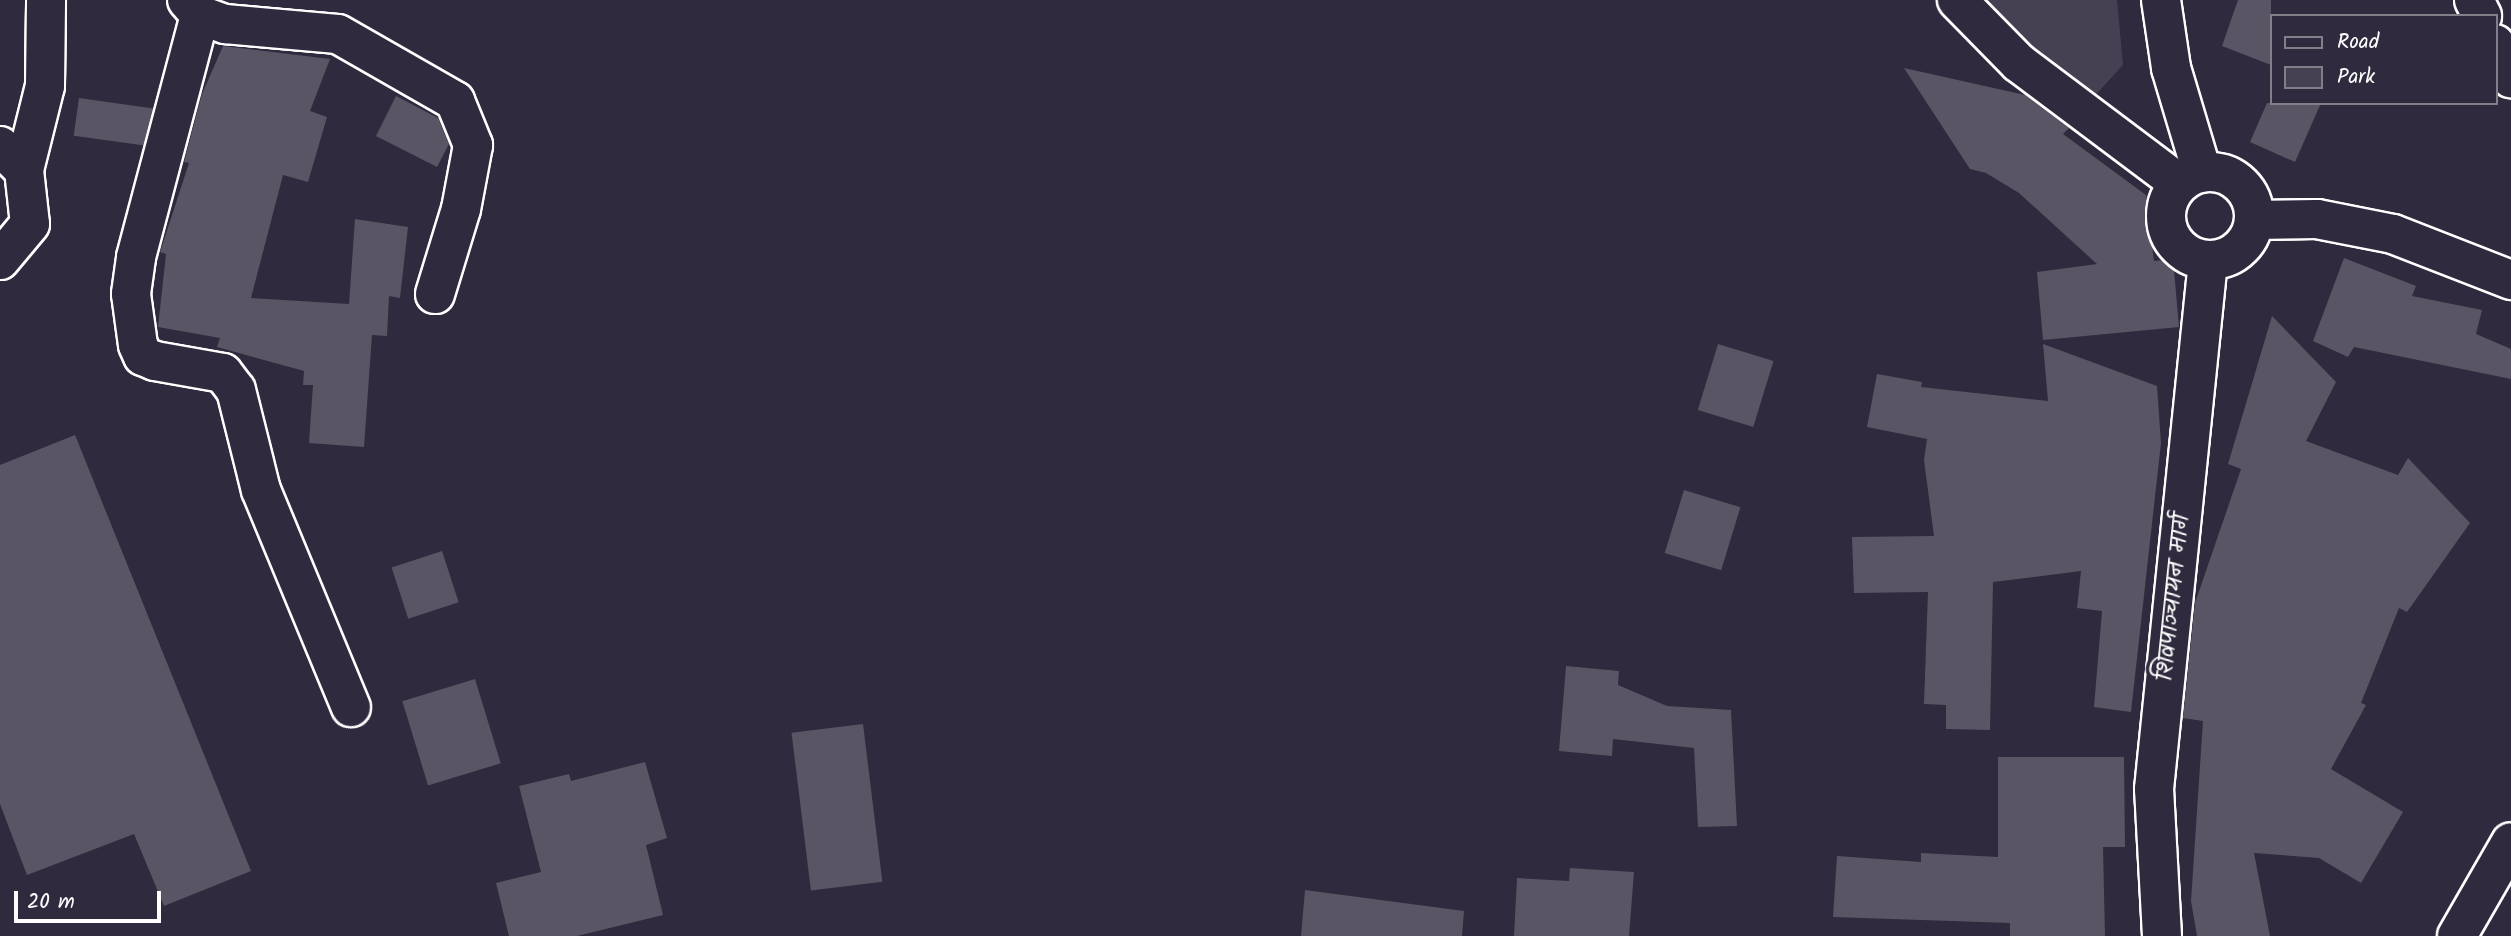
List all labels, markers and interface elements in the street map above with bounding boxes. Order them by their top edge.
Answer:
legend [2270,14,2497,105]
text: Road [2337,26,2379,59]
text: Park [2337,61,2375,94]
street label: शिवपाञ्चायन मार्ग [2151,514,2197,682]
scale bar [18,876,164,920]
text: 20 m [27,886,75,919]

